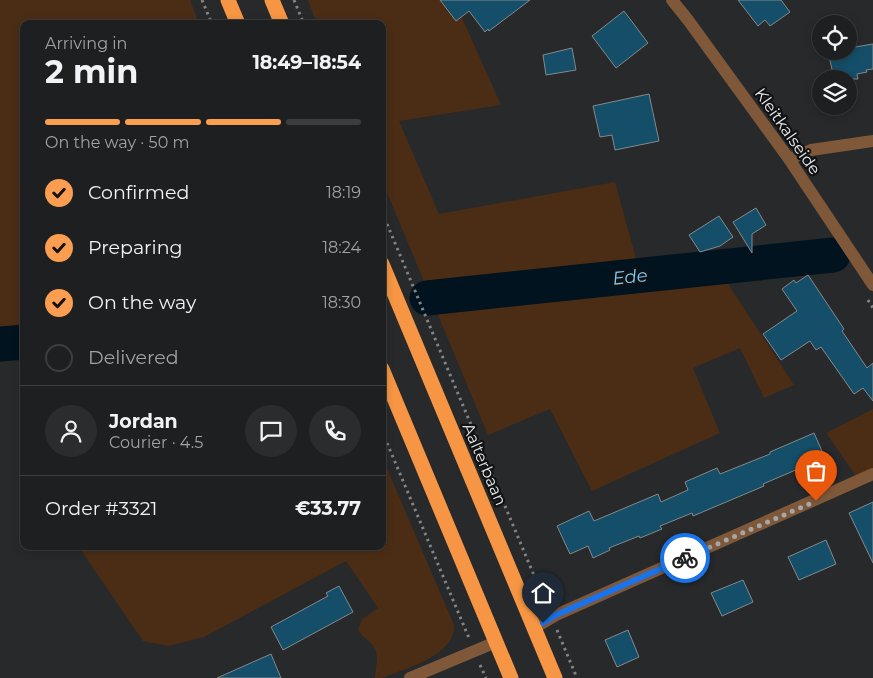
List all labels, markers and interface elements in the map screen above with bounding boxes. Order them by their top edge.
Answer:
map controls [812,15,857,115]
button: locate [812,15,857,60]
text: Arriving in [45,34,127,53]
text: 18:49–18:54 [252,51,361,74]
text: 2 min [45,52,138,91]
button: layers [812,70,857,115]
street label: Kleitkalseide [751,84,824,178]
text: On the way · 50 m [45,133,189,152]
icon: check [45,179,73,207]
text: Confirmed [88,181,189,204]
text: 18:19 [326,183,361,202]
icon: check [45,234,73,262]
text: Preparing [88,236,183,259]
text: 18:24 [322,238,361,257]
water label: Ede [611,264,649,290]
icon: check [45,289,73,317]
text: On the way [88,291,196,314]
text: 18:30 [322,293,361,312]
text: Delivered [88,346,179,369]
button: person [45,405,97,457]
button: chat [245,405,297,457]
button: phone [309,405,361,457]
text: Jordan [109,410,178,433]
street label: Aalterbaan [459,420,510,508]
text: Courier · 4.5 [109,433,203,452]
pin [795,450,837,501]
icon: bag [802,457,830,485]
text: Order #3321 [45,497,157,520]
text: €33.77 [295,497,361,520]
courier [660,533,710,583]
icon: bike [671,544,699,572]
pin [522,572,564,623]
icon: home [529,579,557,607]

